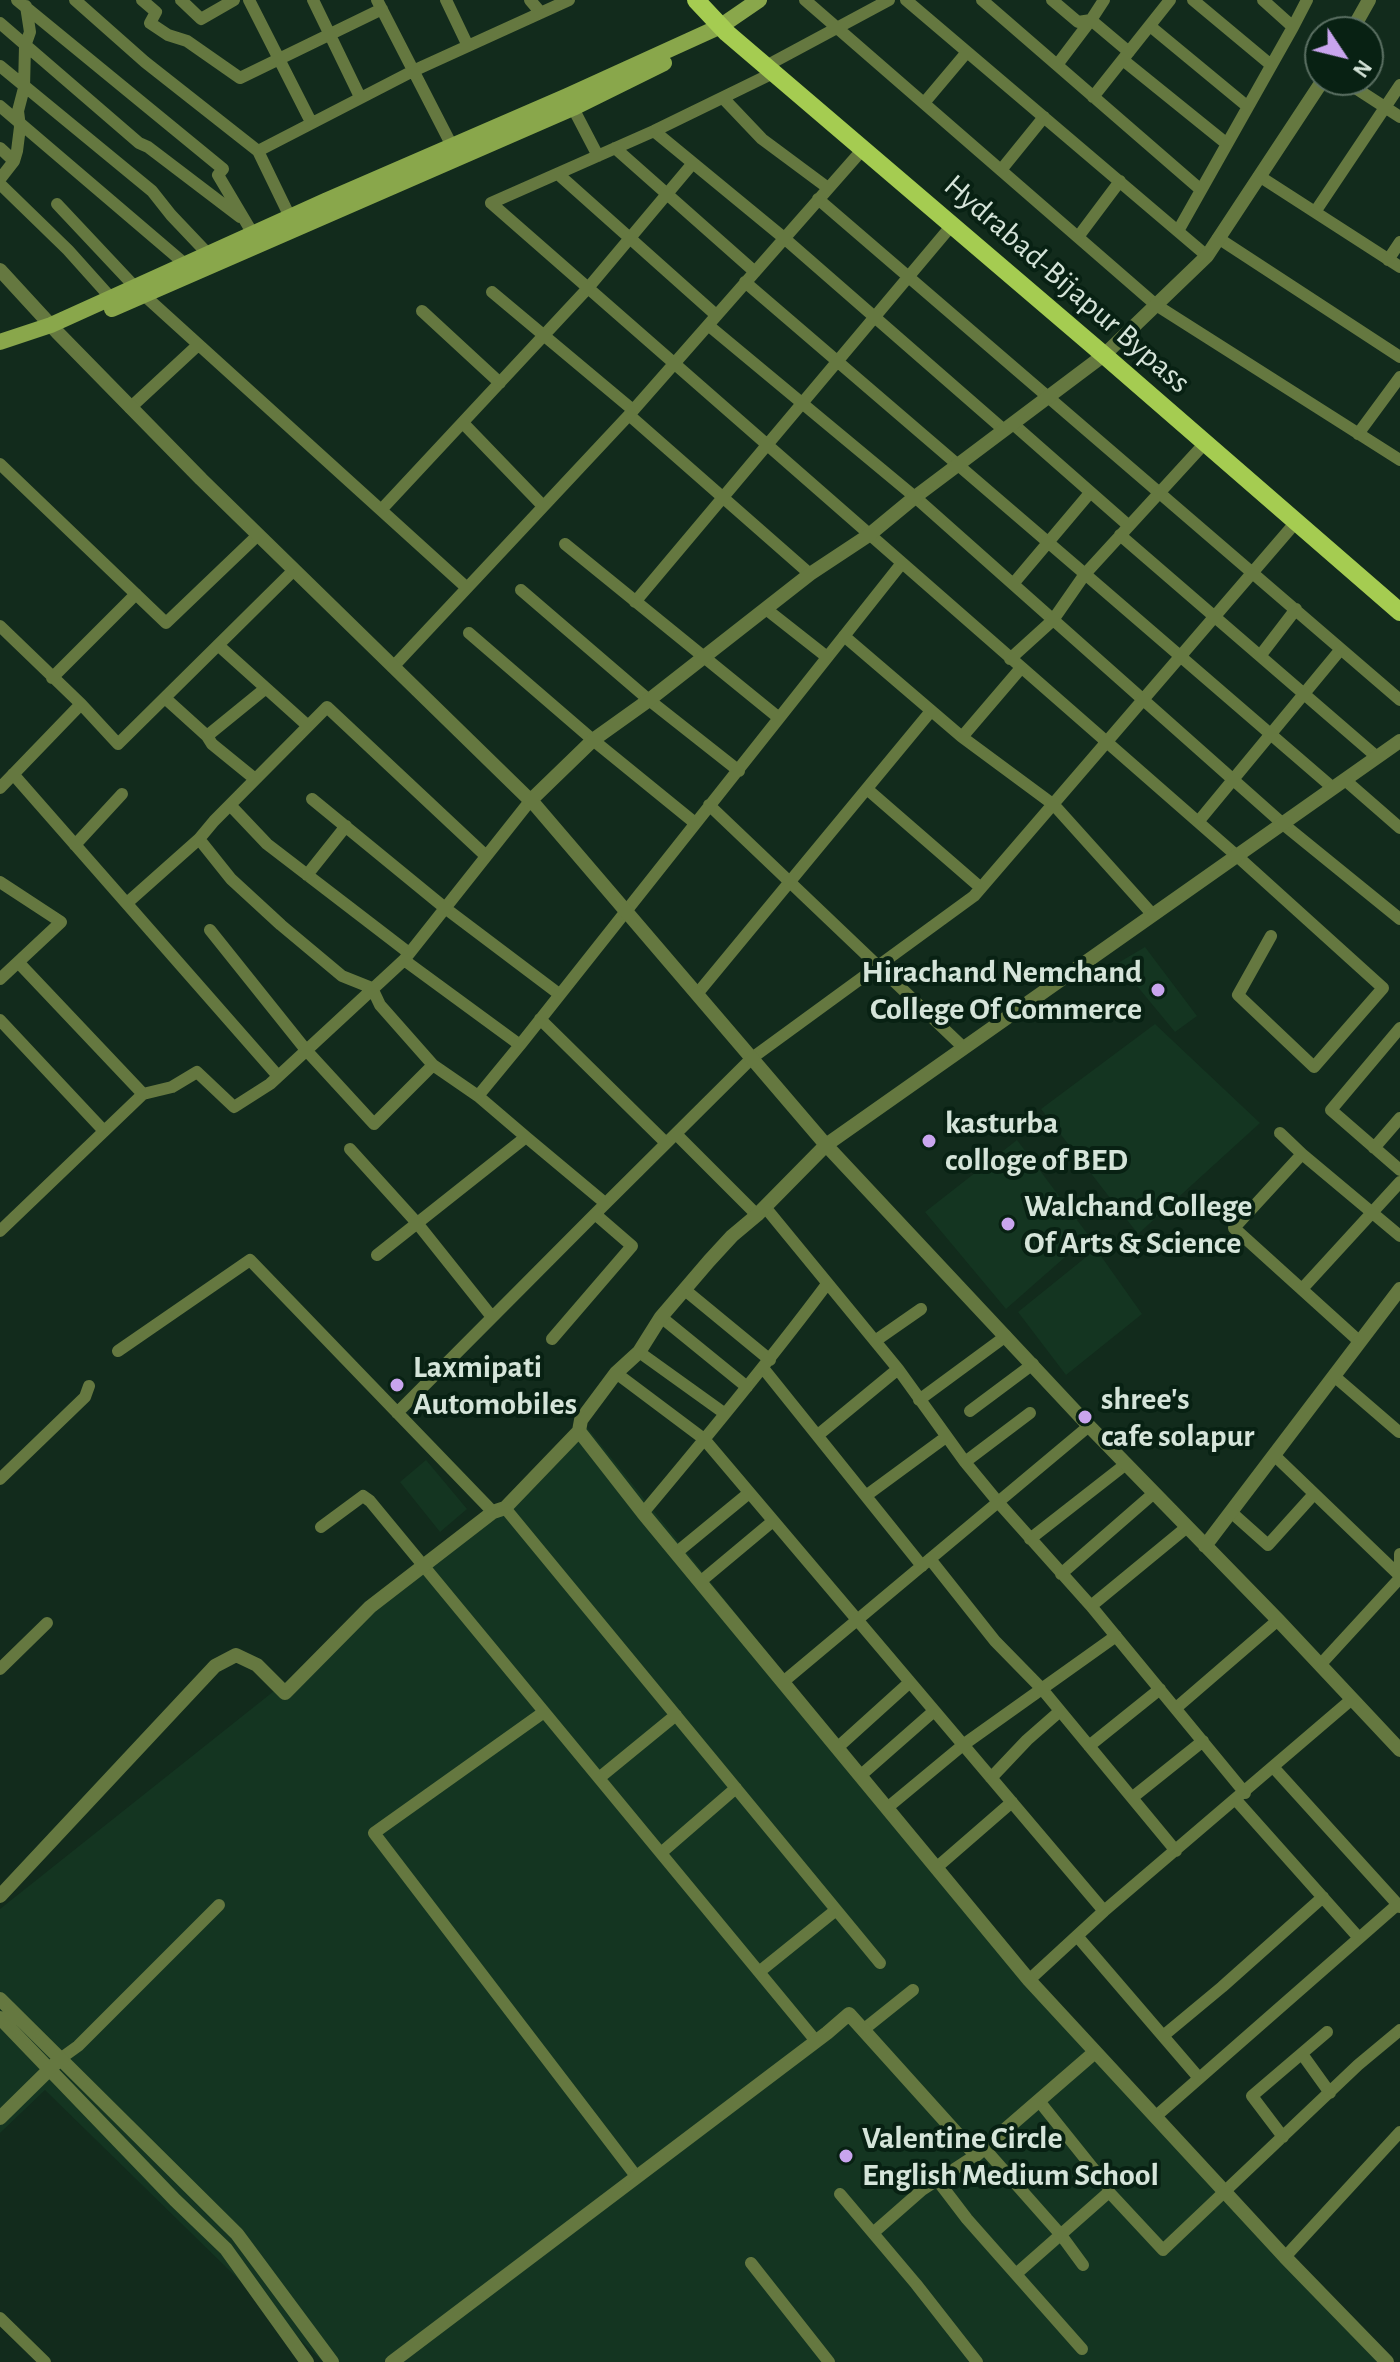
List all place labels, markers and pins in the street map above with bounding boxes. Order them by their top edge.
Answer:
place label: Hirachand Nemchand College Of Commerce [861,953,1142,1028]
marker: Hirachand Nemchand College Of Commerce [1149,981,1167,999]
place label: kasturba colloge of BED [945,1104,1128,1179]
marker: kasturba colloge of BED [920,1132,938,1150]
place label: Walchand College Of Arts & Science [1024,1187,1252,1262]
marker: Walchand College Of Arts & Science [999,1215,1017,1233]
place label: Laxmipati Automobiles [413,1348,577,1423]
marker: Laxmipati Automobiles [388,1376,406,1394]
place label: shree's cafe solapur [1101,1380,1254,1455]
marker: shree's cafe solapur [1076,1408,1094,1426]
place label: Valentine Circle English Medium School [862,2119,1159,2194]
marker: Valentine Circle English Medium School [837,2147,855,2165]

